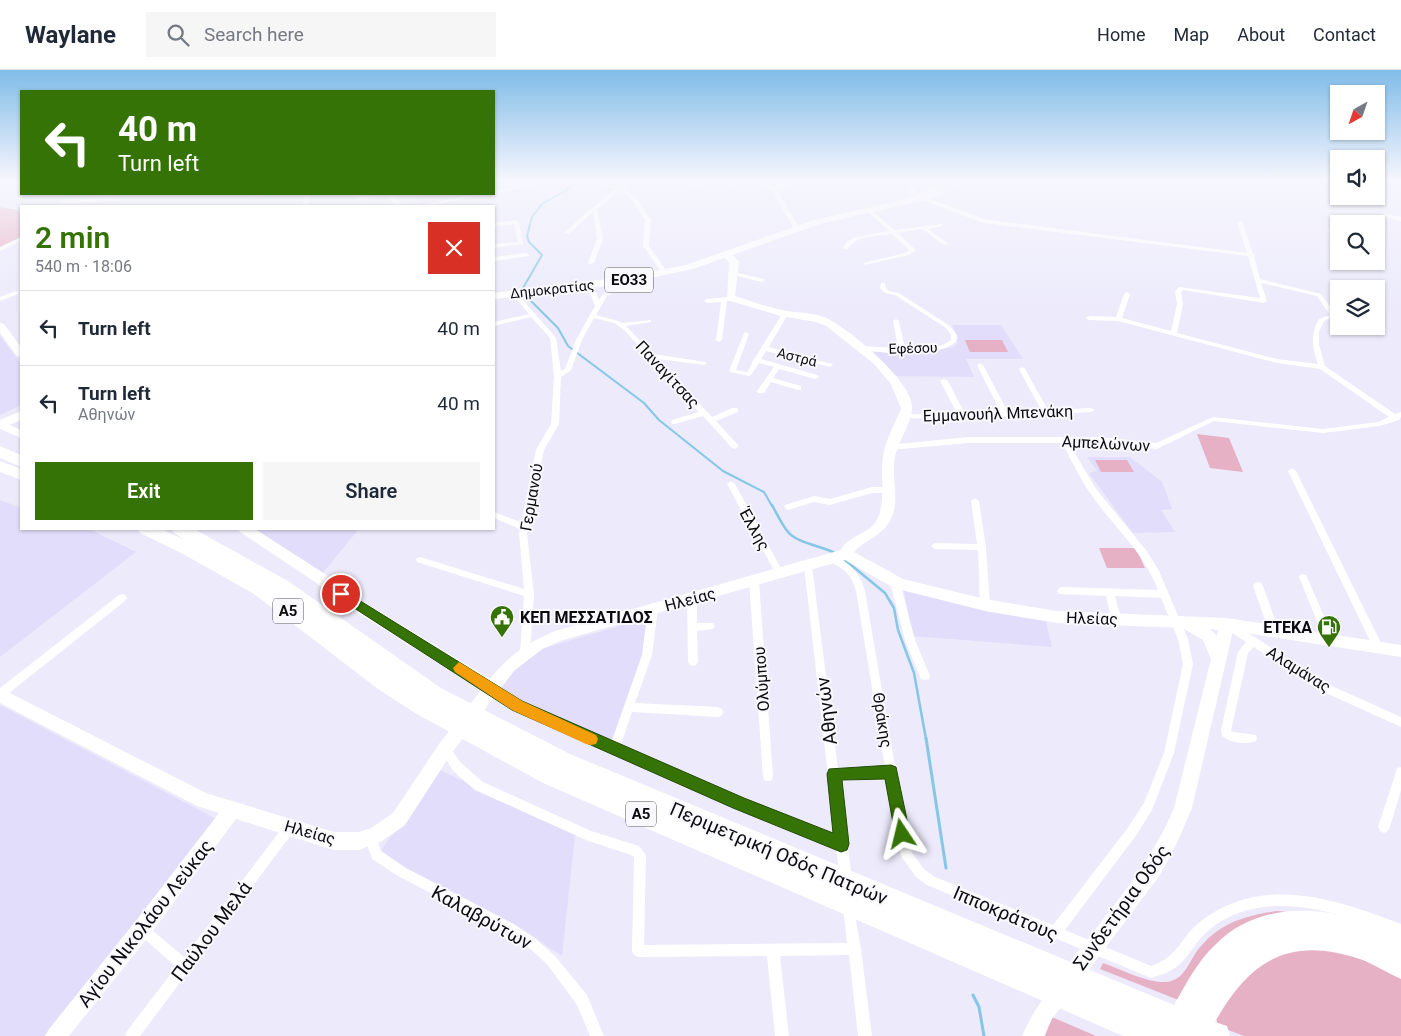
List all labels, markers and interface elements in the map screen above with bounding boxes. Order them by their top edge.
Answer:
search box [146,12,496,57]
text: Waylane [25,21,116,49]
icon: search [164,21,192,49]
text: Search here [204,23,304,46]
text: Home [1097,24,1146,45]
text: Map [1174,24,1209,45]
text: About [1237,24,1285,45]
text: Contact [1313,24,1376,45]
north arrow [1330,85,1385,140]
map controls [1330,85,1385,335]
text: 40 m [118,109,197,150]
icon: left [35,110,100,175]
button: sound [1330,150,1385,205]
text: Turn left [118,151,199,176]
button: search [1330,215,1385,270]
text: 2 min [35,220,110,255]
button: close [428,222,480,274]
text: 540 m · 18:06 [35,257,132,276]
road number: ΕΟ33 [605,268,653,292]
street label: Δημοκρατίας [509,277,595,301]
button: layers [1330,280,1385,335]
icon: left [35,314,63,342]
text: Turn left [78,317,151,340]
text: 40 m [437,317,480,340]
street label: Παναγίτσας [632,337,704,412]
street label: Εφέσου [888,339,938,358]
street label: Αστρά [776,344,819,370]
text: Turn left [78,382,151,405]
icon: left [35,389,63,417]
text: 40 m [437,392,480,415]
street label: Εμμανουήλ Μπενάκη [922,401,1074,426]
text: Αθηνών [78,405,135,424]
street label: Αμπελώνων [1061,432,1151,455]
button: Exit [35,462,253,520]
button: Share [263,462,480,520]
street label: Γερμανού [516,462,547,532]
street label: Έλλης [735,504,774,554]
pin [320,573,362,615]
icon: arrive [327,580,355,608]
street label: Ηλείας [663,584,718,615]
road number: Α5 [273,598,303,624]
public building icon: ΚΕΠ ΜΕΣΣΑΤΙΔΟΣ [489,604,515,638]
place label: ΚΕΠ ΜΕΣΣΑΤΙΔΟΣ [520,608,653,627]
street label: Ηλείας [1066,608,1118,629]
fuel station icon: ΕΤΕΚΑ [1316,614,1342,648]
place label: ΕΤΕΚΑ [1263,618,1312,637]
street label: Αλαμάνας [1263,642,1334,697]
street label: Ολύμπου [750,646,773,712]
street label: Αθηνών [811,676,842,746]
street label: Θράκης [869,691,896,749]
street label: Περιμετρική Οδός Πατρών [667,797,891,910]
road number: Α5 [626,802,656,826]
position arrow [875,807,927,859]
street label: Ηλείας [282,816,337,849]
street label: Αγίου Νικολάου Λεύκας [73,835,218,1012]
street label: Συνδετήρια Οδός [1068,840,1175,974]
street label: Παύλου Μελά [166,877,257,986]
street label: Καλαβρύτων [428,881,536,954]
street label: Ιπποκράτους [950,881,1062,946]

